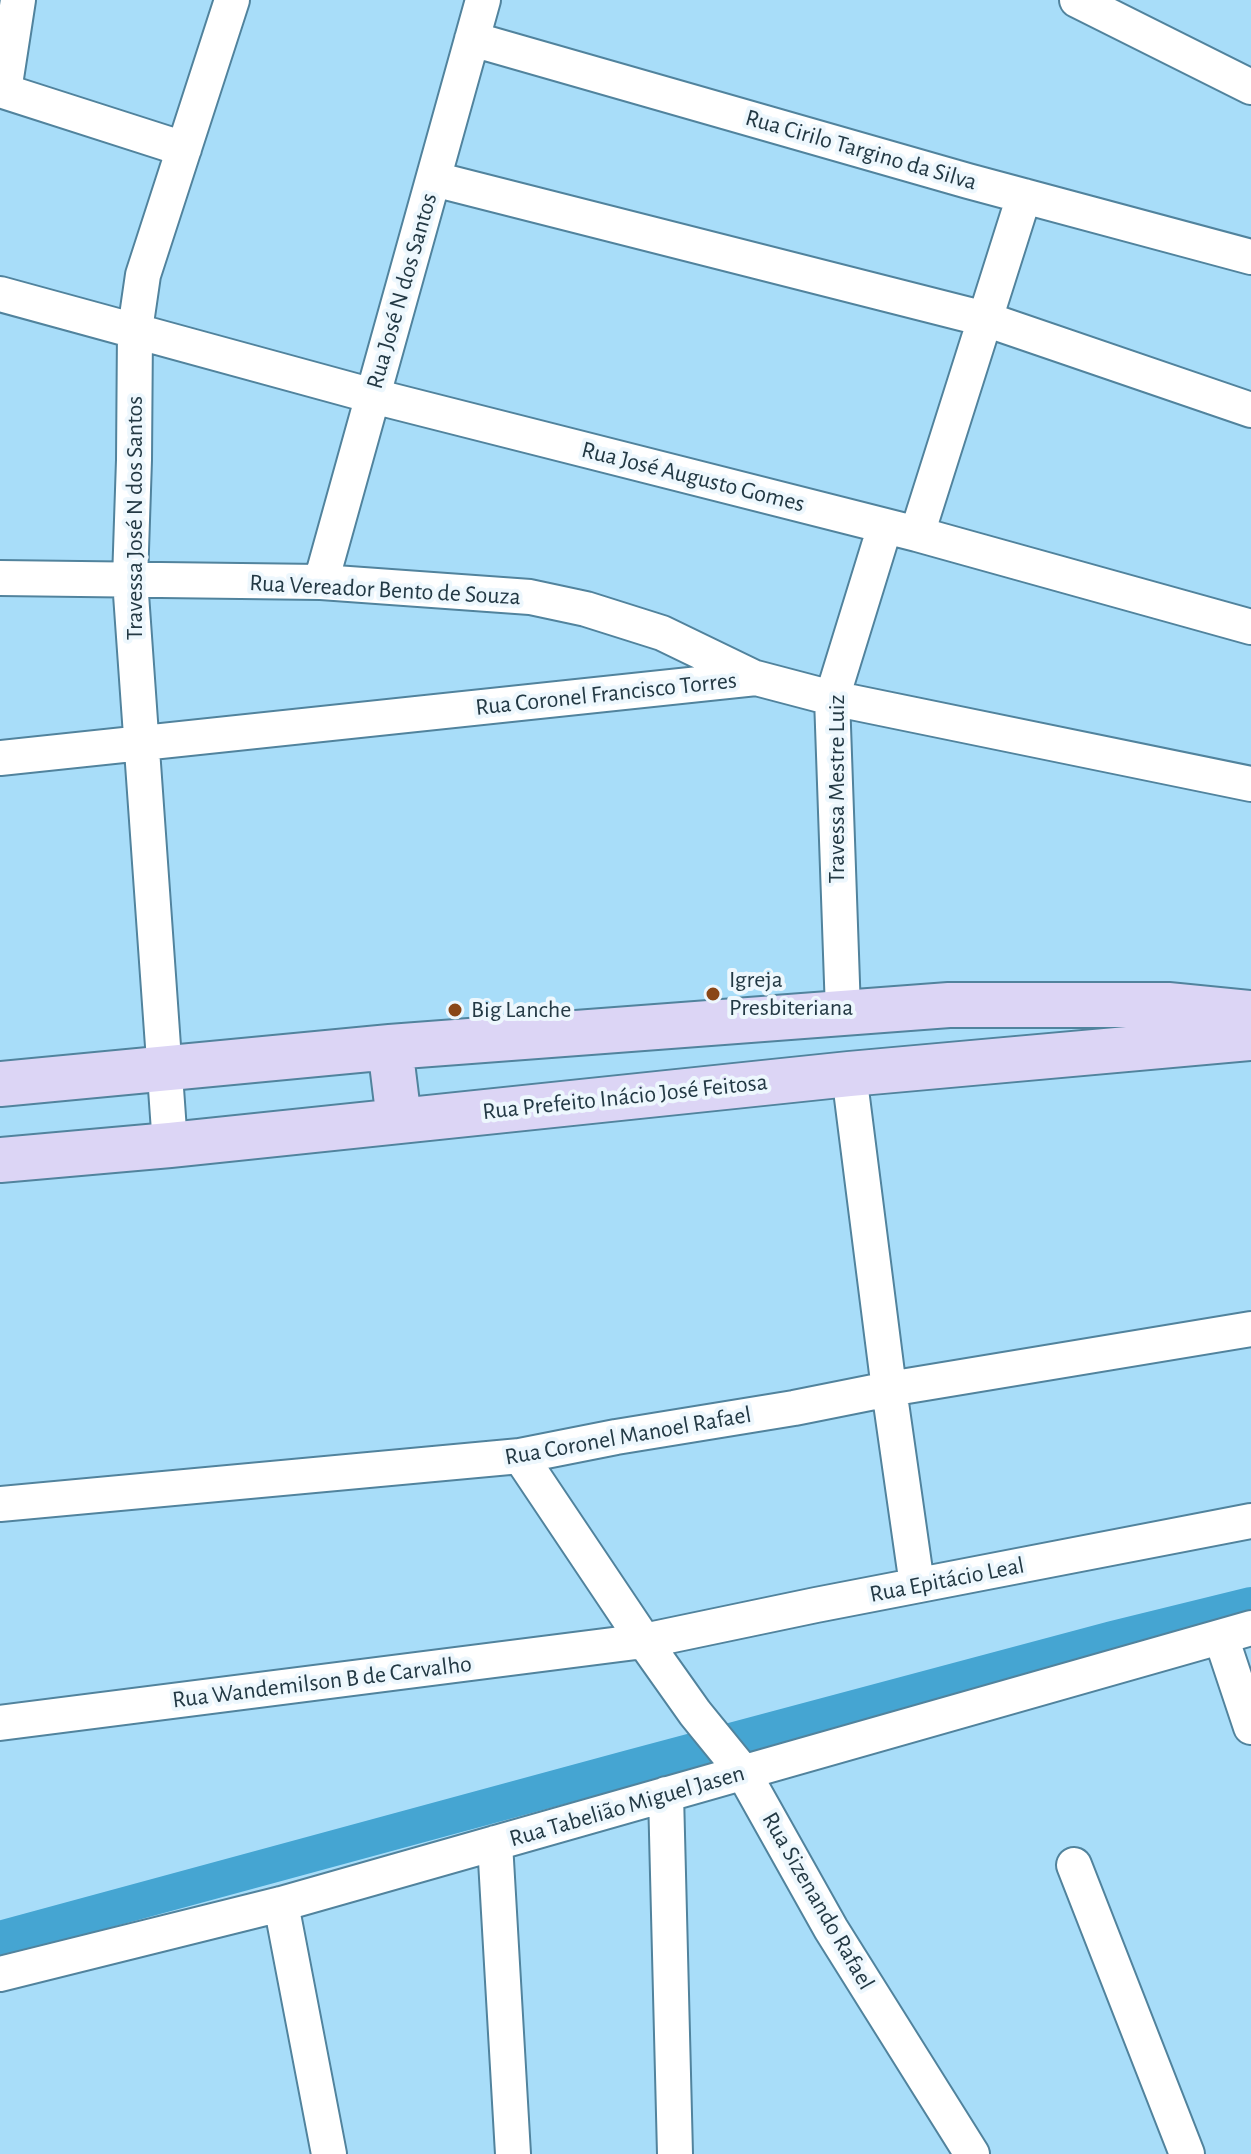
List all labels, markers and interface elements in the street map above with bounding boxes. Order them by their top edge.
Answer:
street label: Rua Cirilo Targino da Silva [742,103,980,197]
street label: Rua José N dos Santos [360,190,444,392]
street label: Travessa José N dos Santos [121,396,149,640]
street label: Rua José Augusto Gomes [578,435,808,519]
street label: Rua Vereador Bento de Souza [249,569,521,611]
street label: Rua Coronel Francisco Torres [474,666,738,722]
street label: Travessa Mestre Luiz [823,695,851,883]
place label: Igreja Presbiteriana [729,966,853,1022]
marker: Igreja Presbiteriana [704,985,722,1003]
place label: Big Lanche [471,996,571,1024]
marker: Big Lanche [446,1001,464,1019]
street label: Rua Prefeito Inácio José Feitosa [481,1068,769,1126]
street label: Rua Coronel Manoel Rafael [503,1400,753,1472]
street label: Rua Epitácio Leal [867,1551,1027,1609]
street label: Rua Wandemilson B de Carvalho [171,1649,473,1715]
street label: Rua Tabelião Miguel Jasen [506,1759,748,1853]
street label: Rua Sizenando Rafael [755,1807,881,1995]

